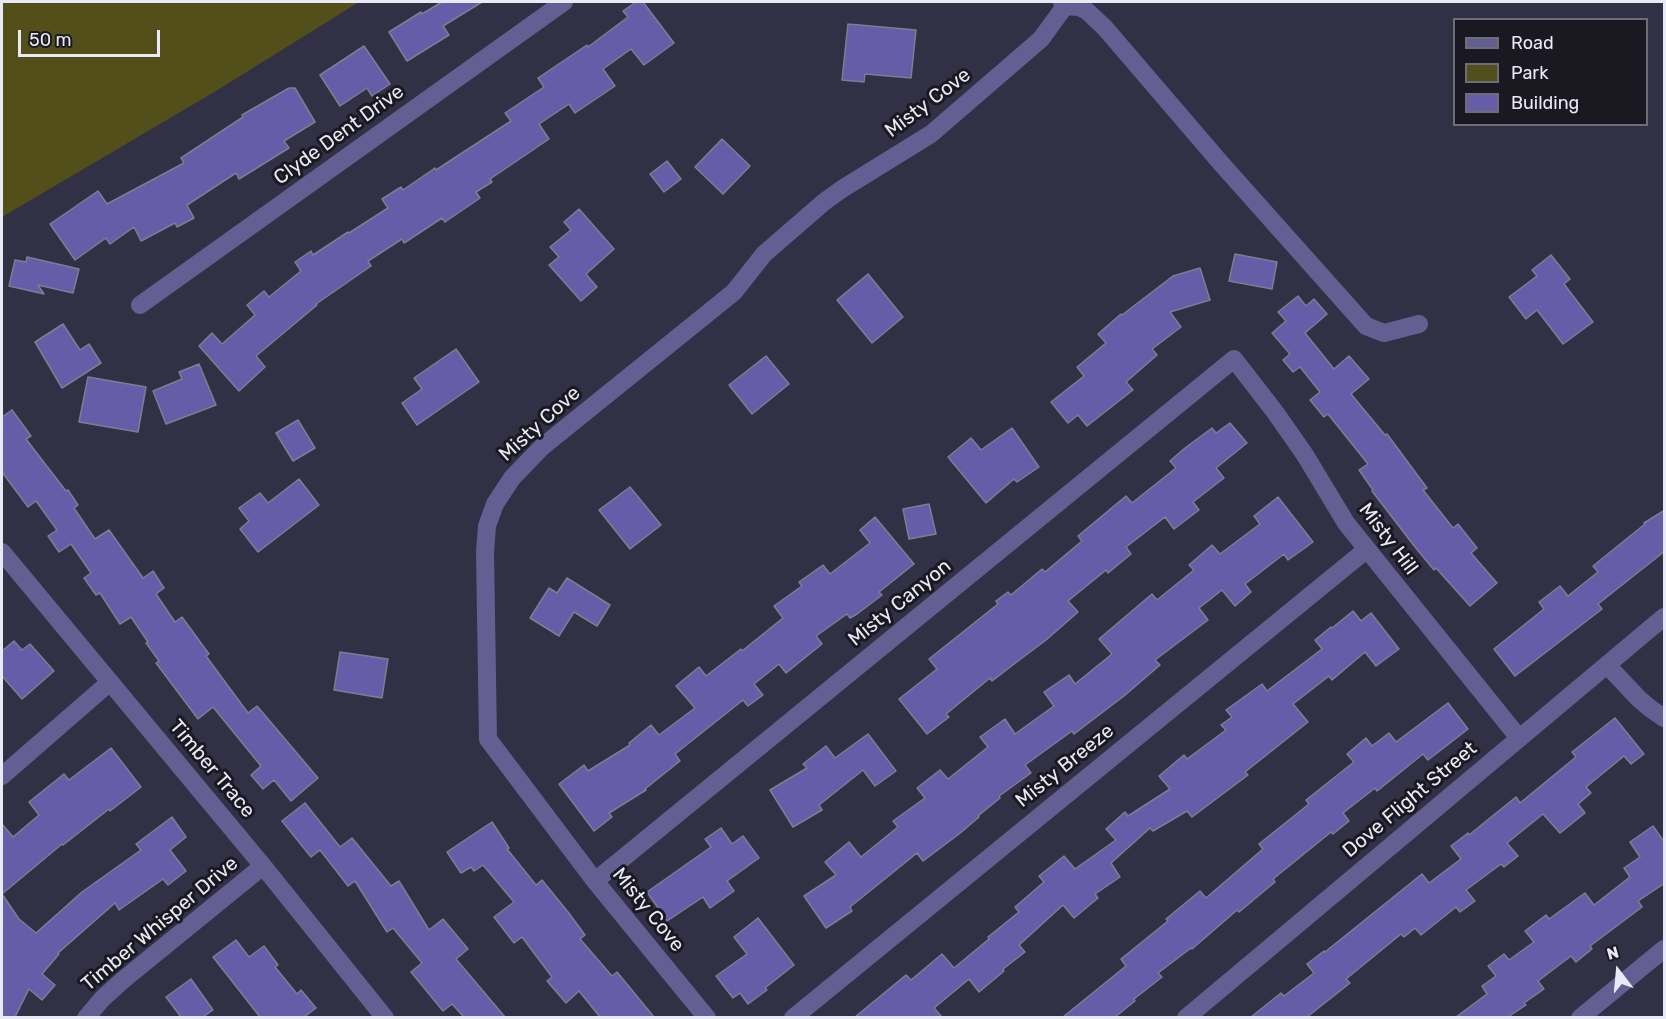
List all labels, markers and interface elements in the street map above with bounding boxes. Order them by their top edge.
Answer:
scale bar [21,18,164,56]
legend [1453,18,1648,126]
text: 50 m [29,29,72,51]
text: Road [1511,32,1554,54]
text: Park [1511,62,1548,84]
street label: Misty Cove [880,63,976,143]
street label: Clyde Dent Drive [269,80,409,190]
text: Building [1511,92,1579,114]
street label: Misty Cove [494,381,586,467]
street label: Misty Hill [1353,498,1423,580]
street label: Misty Canyon [844,554,956,652]
street label: Timber Trace [164,715,260,823]
street label: Misty Breeze [1011,719,1119,813]
street label: Dove Flight Street [1338,737,1482,863]
street label: Timber Whisper Drive [77,852,243,996]
street label: Misty Cove [607,863,689,957]
north arrow [1588,941,1648,1001]
text: N [1605,942,1621,964]

